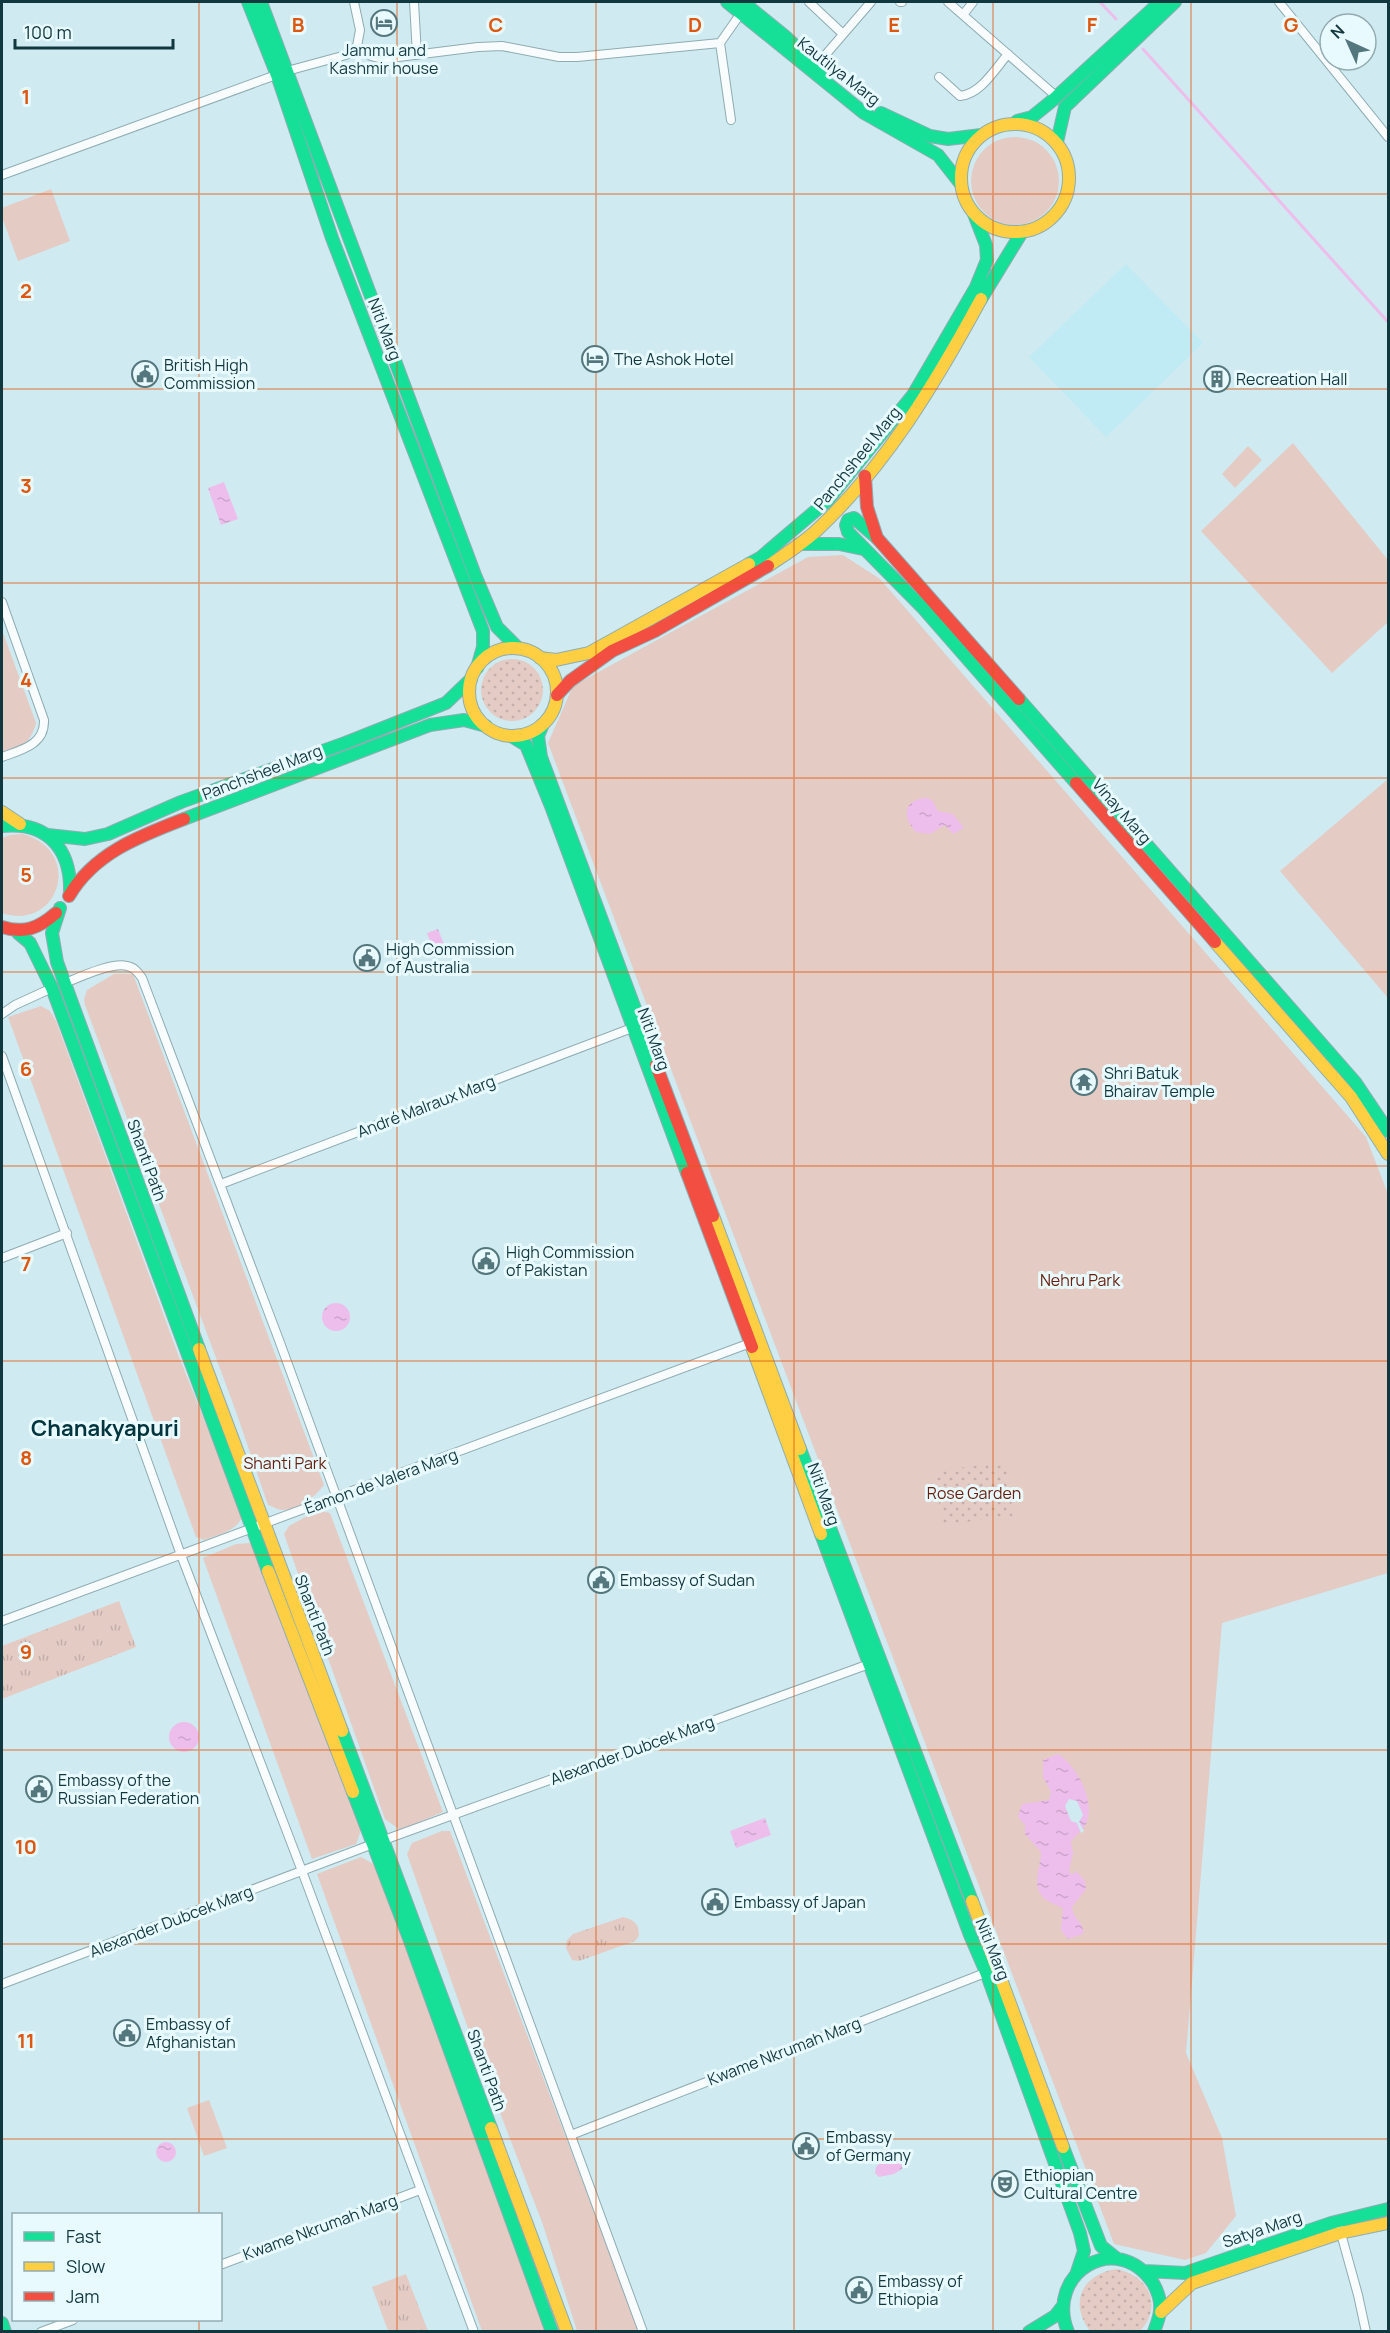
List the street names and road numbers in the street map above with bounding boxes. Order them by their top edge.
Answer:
street label: Kautilya Marg [793,32,885,110]
street label: Niti Marg [363,295,407,363]
street label: Panchsheel Marg [809,402,905,514]
street label: Panchsheel Marg [199,739,325,805]
street label: Vinay Marg [1087,774,1157,848]
street label: Niti Marg [632,1005,676,1073]
street label: André Malraux Marg [354,1070,498,1142]
street label: Shanti Path [122,1116,172,1204]
street label: Éamon de Valera Marg [301,1443,461,1519]
street label: Niti Marg [802,1460,846,1528]
street label: Shanti Path [289,1571,341,1659]
street label: Alexander Dubcek Marg [547,1710,717,1790]
street label: Alexander Dubcek Marg [86,1880,256,1962]
street label: Niti Marg [971,1915,1015,1983]
street label: Kwame Nkrumah Marg [704,2012,864,2090]
street label: Shanti Path [462,2026,512,2114]
street label: Kwame Nkrumah Marg [240,2189,400,2265]
street label: Satya Marg [1219,2205,1305,2253]

